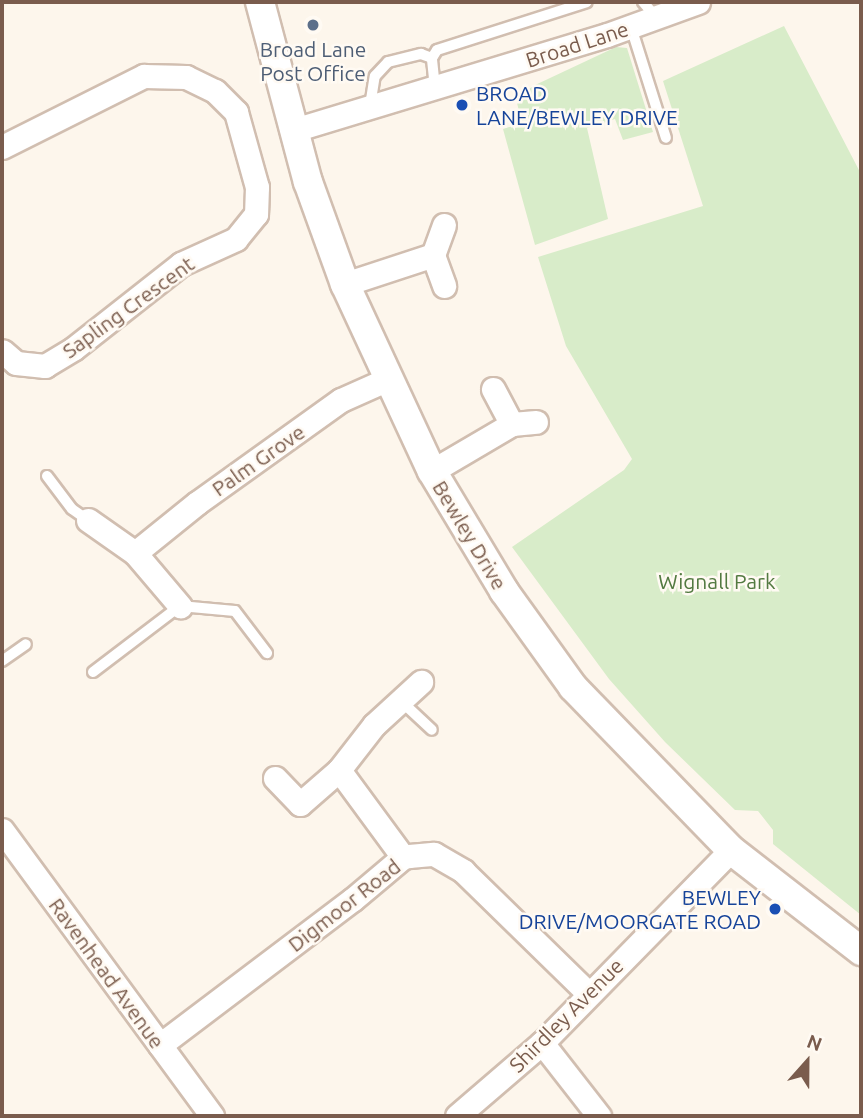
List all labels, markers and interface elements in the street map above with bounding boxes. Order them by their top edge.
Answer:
street label: Broad Lane [522,16,632,72]
marker: Broad Lane Post Office [305,17,321,33]
place label: Broad Lane Post Office [260,36,366,86]
place label: BROAD LANE/BEWLEY DRIVE [476,80,678,130]
marker: BROAD LANE/BEWLEY DRIVE [454,97,470,113]
street label: Sapling Crescent [57,251,199,363]
street label: Palm Grove [207,419,309,501]
street label: Bewley Drive [428,476,512,594]
park label: Wignall Park [658,568,776,594]
street label: Digmoor Road [283,853,405,957]
place label: BEWLEY DRIVE/MOORGATE ROAD [519,884,761,934]
street label: Ravenhead Avenue [44,893,170,1053]
marker: BEWLEY DRIVE/MOORGATE ROAD [767,901,783,917]
street label: Shirdley Avenue [504,953,628,1077]
north arrow [772,1027,842,1097]
text: N [804,1030,825,1055]

